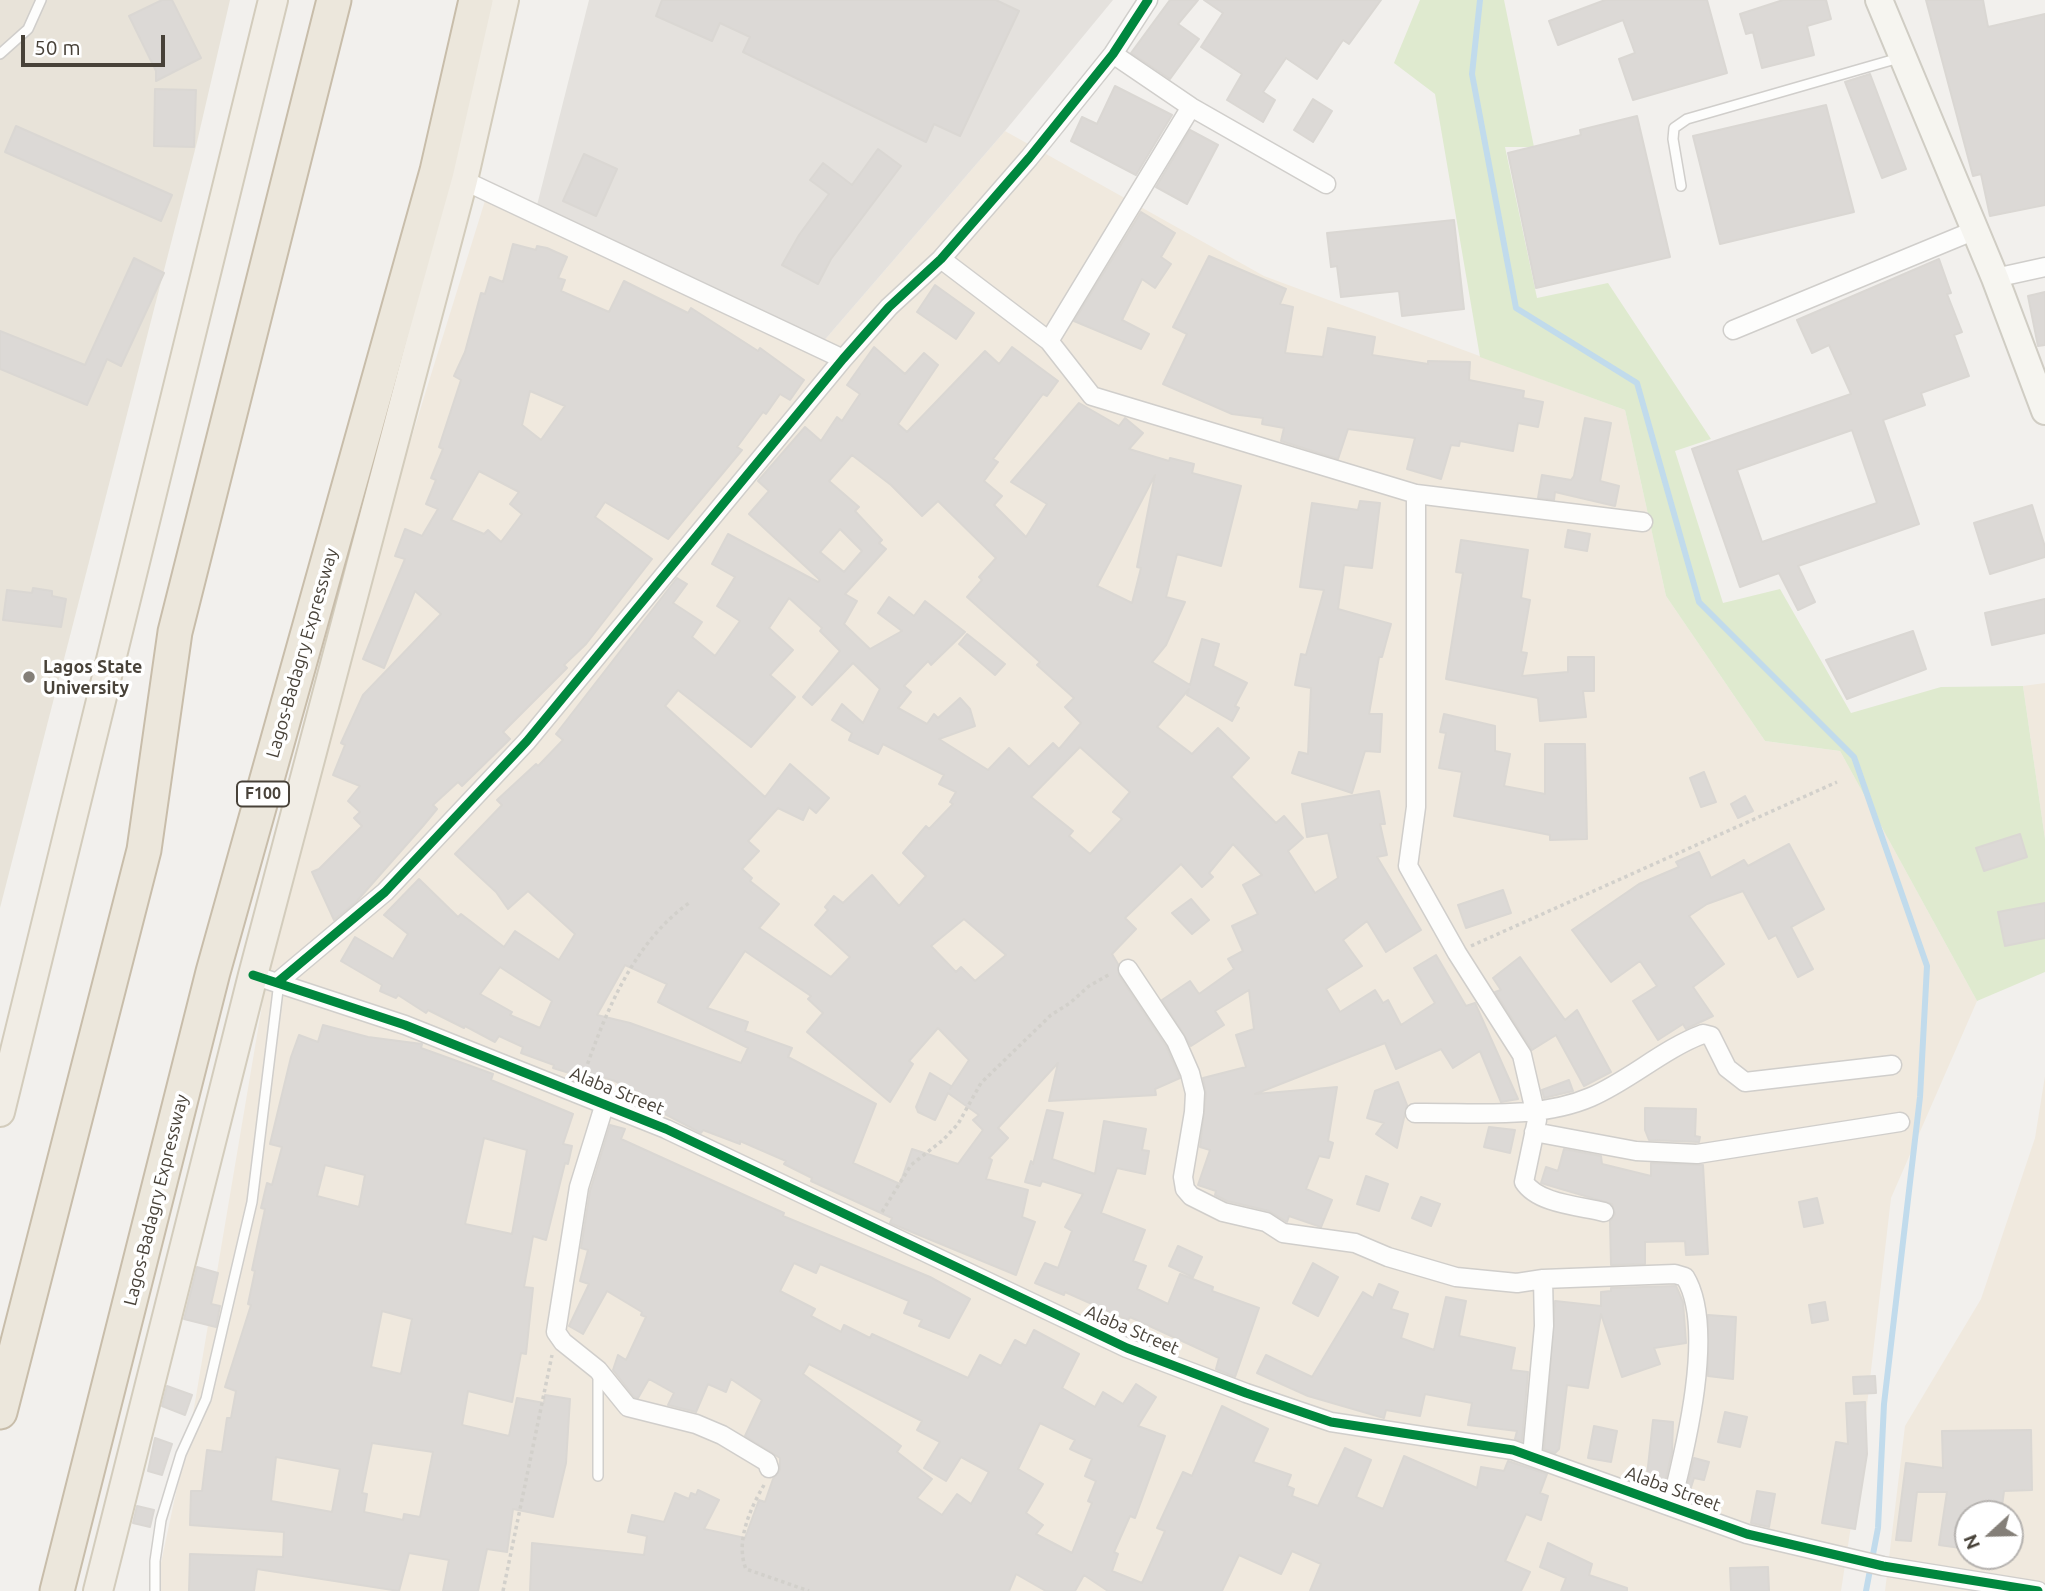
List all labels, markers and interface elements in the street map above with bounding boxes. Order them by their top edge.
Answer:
scale bar [24,21,168,65]
text: 50 m [34,35,81,59]
street label: Lagos-Badagry Expressway [262,546,342,760]
place label: Lagos State University [43,656,142,698]
marker: Lagos State University [21,669,37,685]
road number: F100 [237,782,289,806]
street label: Alaba Street [567,1062,667,1120]
street label: Lagos-Badagry Expressway [119,1092,193,1308]
street label: Alaba Street [1082,1301,1182,1359]
street label: Alaba Street [1622,1462,1724,1516]
north arrow [1954,1500,2024,1570]
text: N [1959,1531,1984,1553]

